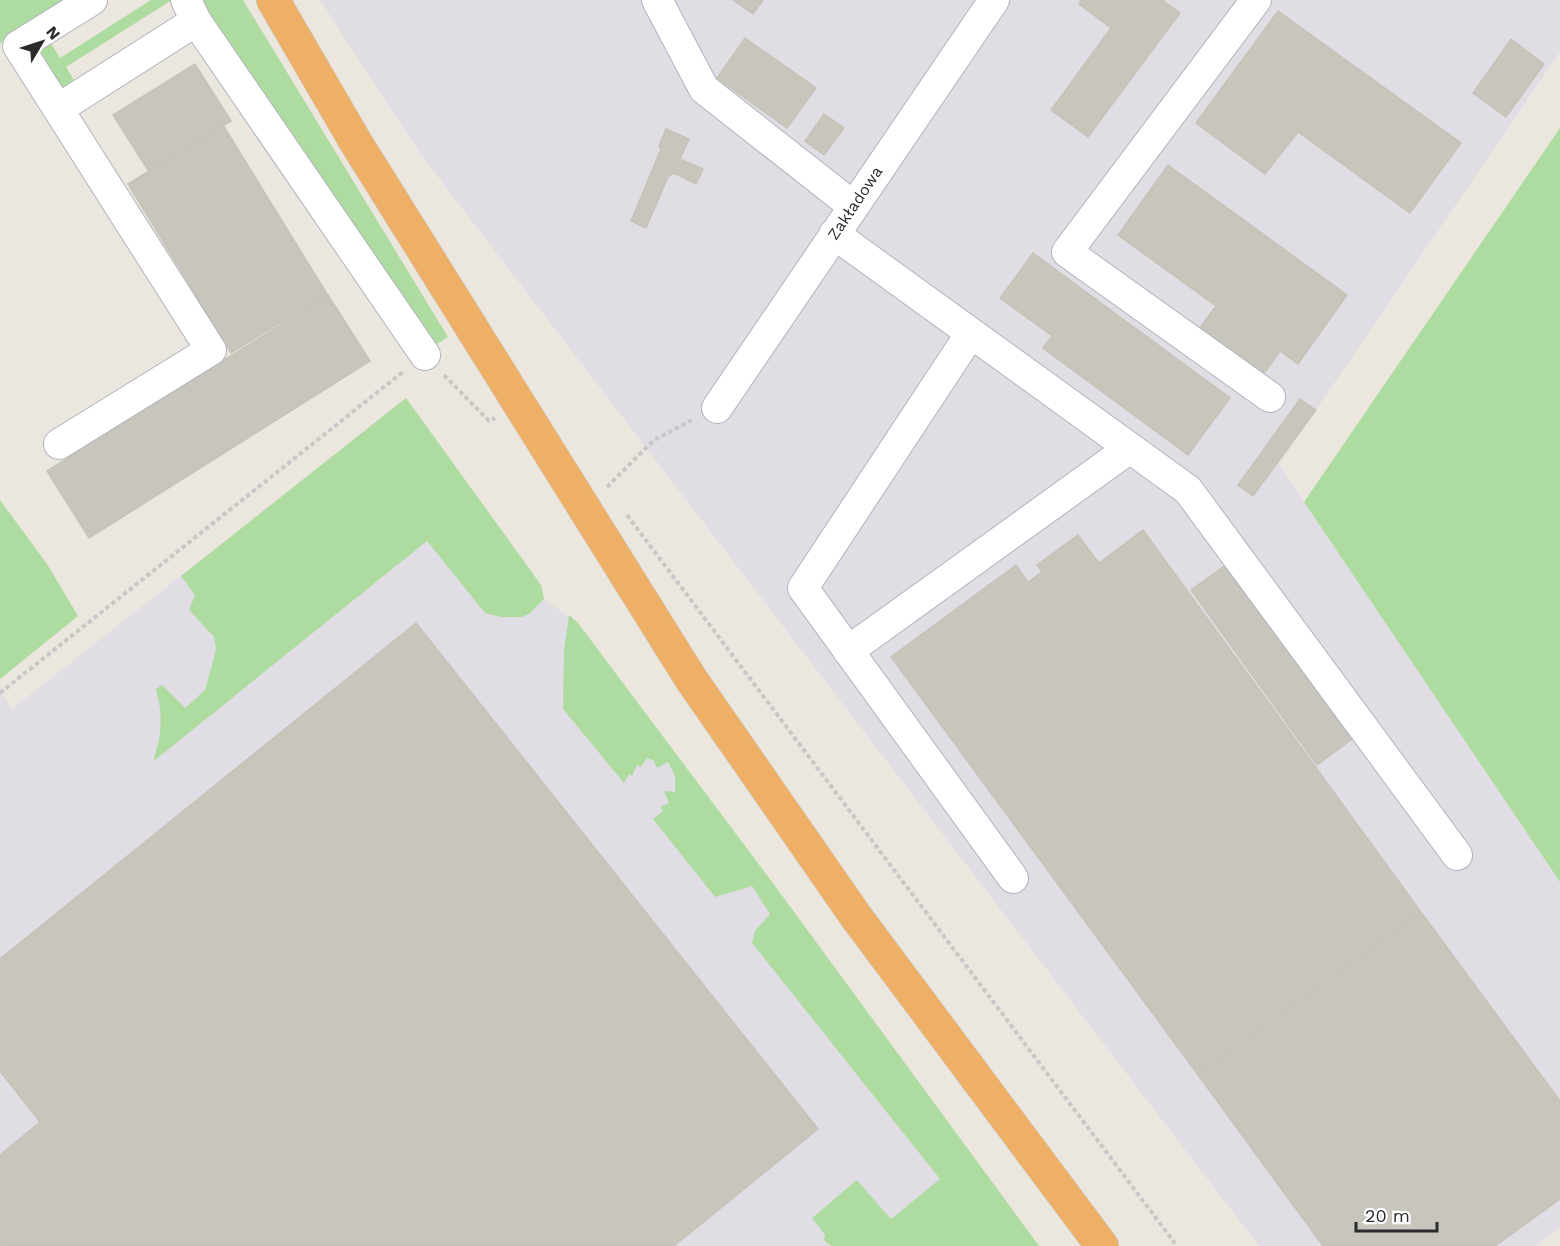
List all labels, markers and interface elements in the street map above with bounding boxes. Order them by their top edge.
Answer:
north arrow [12,12,72,72]
text: N [42,22,64,43]
street label: Zakładowa [824,163,886,243]
scale bar [1356,1195,1437,1233]
text: 20 m [1365,1205,1410,1226]

